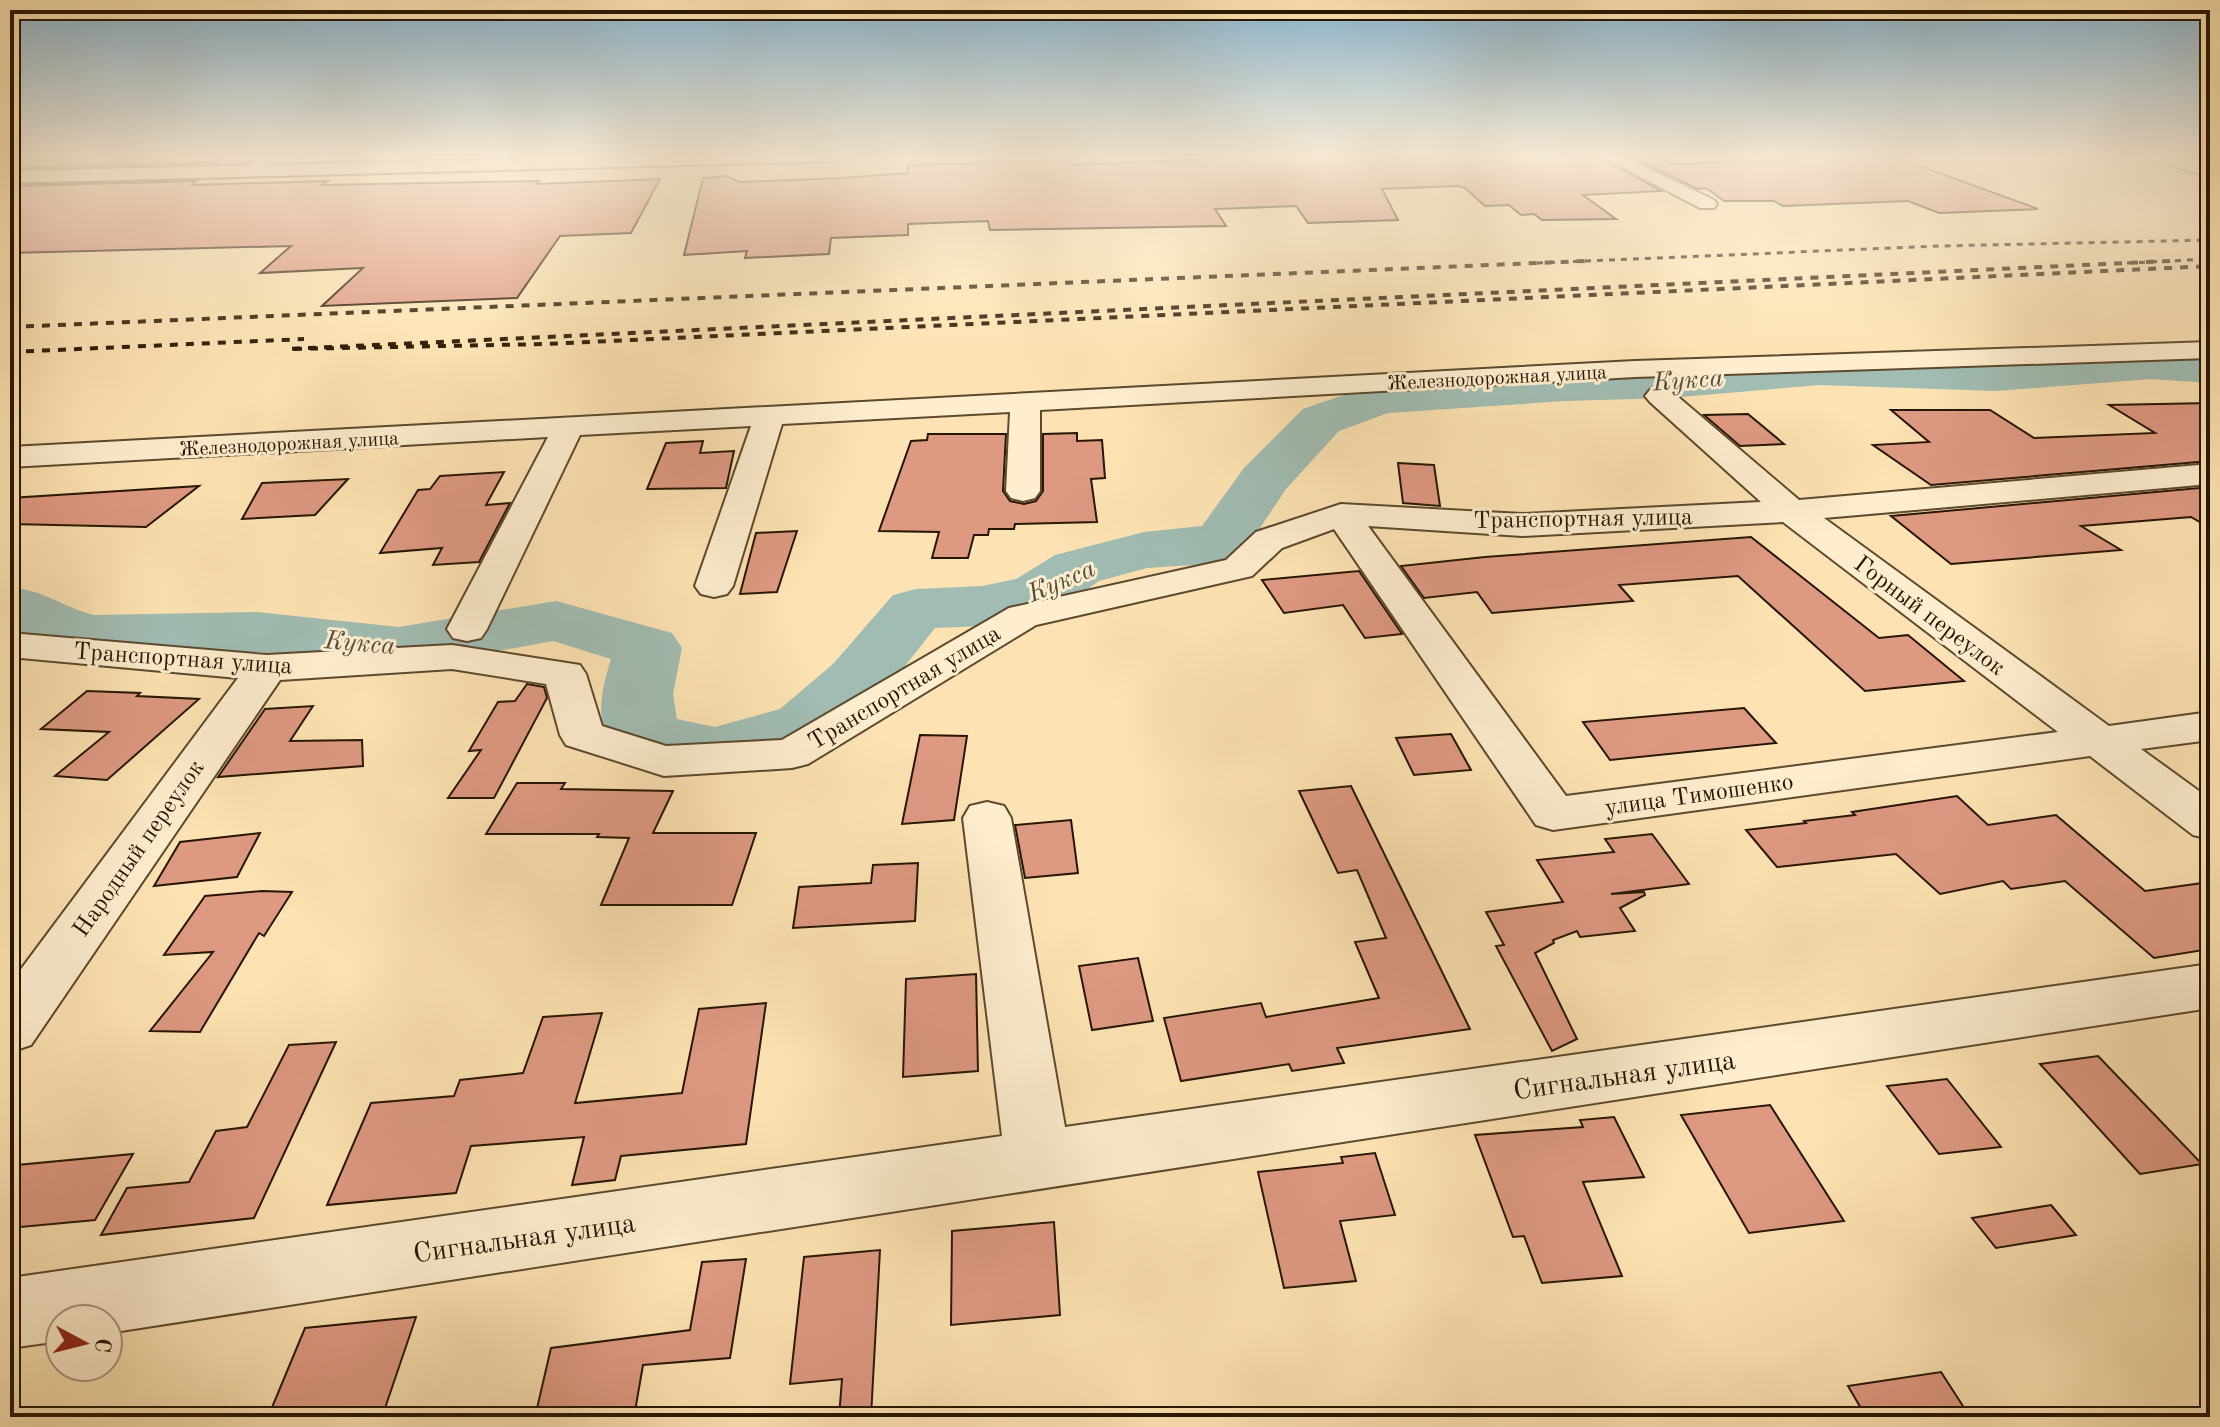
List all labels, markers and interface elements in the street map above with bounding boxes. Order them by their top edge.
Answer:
street label: Железнодорожная улица [1387,363,1608,395]
water label: Кукса [1651,366,1724,397]
street label: Железнодорожная улица [179,429,400,461]
street label: Транспортная улица [1473,506,1693,534]
street label: Горный переулок [1849,552,2009,681]
water label: Кукса [1023,556,1100,608]
street label: Транспортная улица [805,622,1005,756]
water label: Кукса [322,628,396,660]
street label: Транспортная улица [73,640,293,680]
street label: Народный переулок [70,756,210,942]
street label: улица Тимошенко [1603,771,1795,821]
street label: Сигнальная улица [1511,1047,1737,1106]
street label: Сигнальная улица [411,1210,637,1269]
north arrow [44,1303,124,1383]
text: С [90,1337,114,1354]

